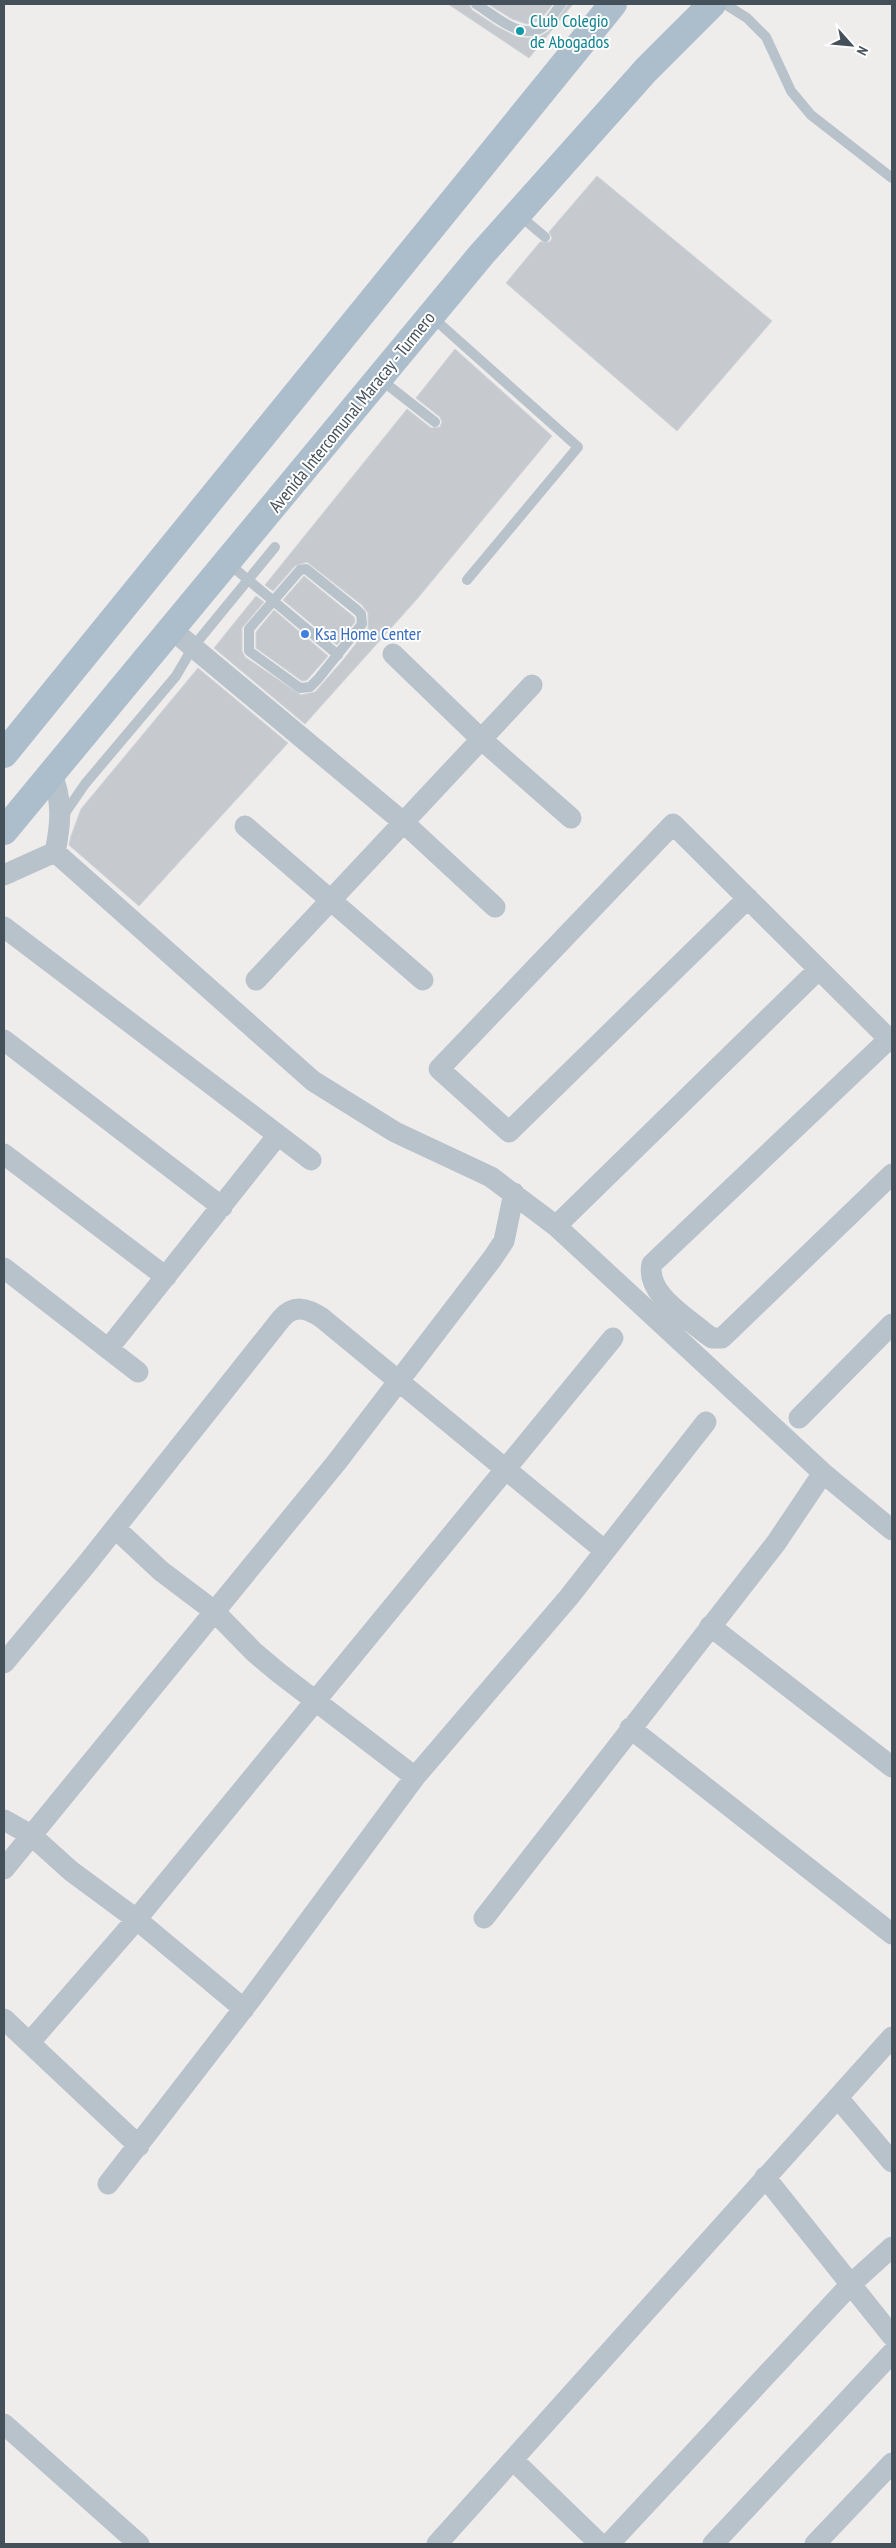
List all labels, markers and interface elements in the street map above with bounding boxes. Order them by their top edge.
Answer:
place label: Club Colegio de Abogados [530,9,609,53]
north arrow [826,20,876,70]
marker: Club Colegio de Abogados [514,25,526,37]
text: N [853,43,872,58]
street label: Avenida Intercomunal Maracay - Turmero [264,307,440,517]
place label: Ksa Home Center [315,622,421,645]
marker: Ksa Home Center [299,628,311,640]

